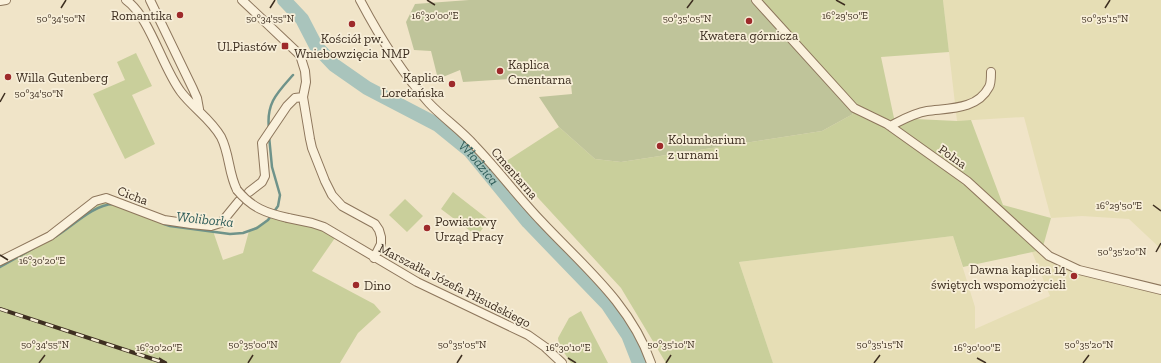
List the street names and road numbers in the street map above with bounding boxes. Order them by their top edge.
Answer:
street label: Polna [936,141,970,172]
street label: Cmentarna [488,144,542,203]
street label: Cicha [115,183,151,208]
street label: Marszałka Józefa Piłsudskiego [376,240,534,331]

